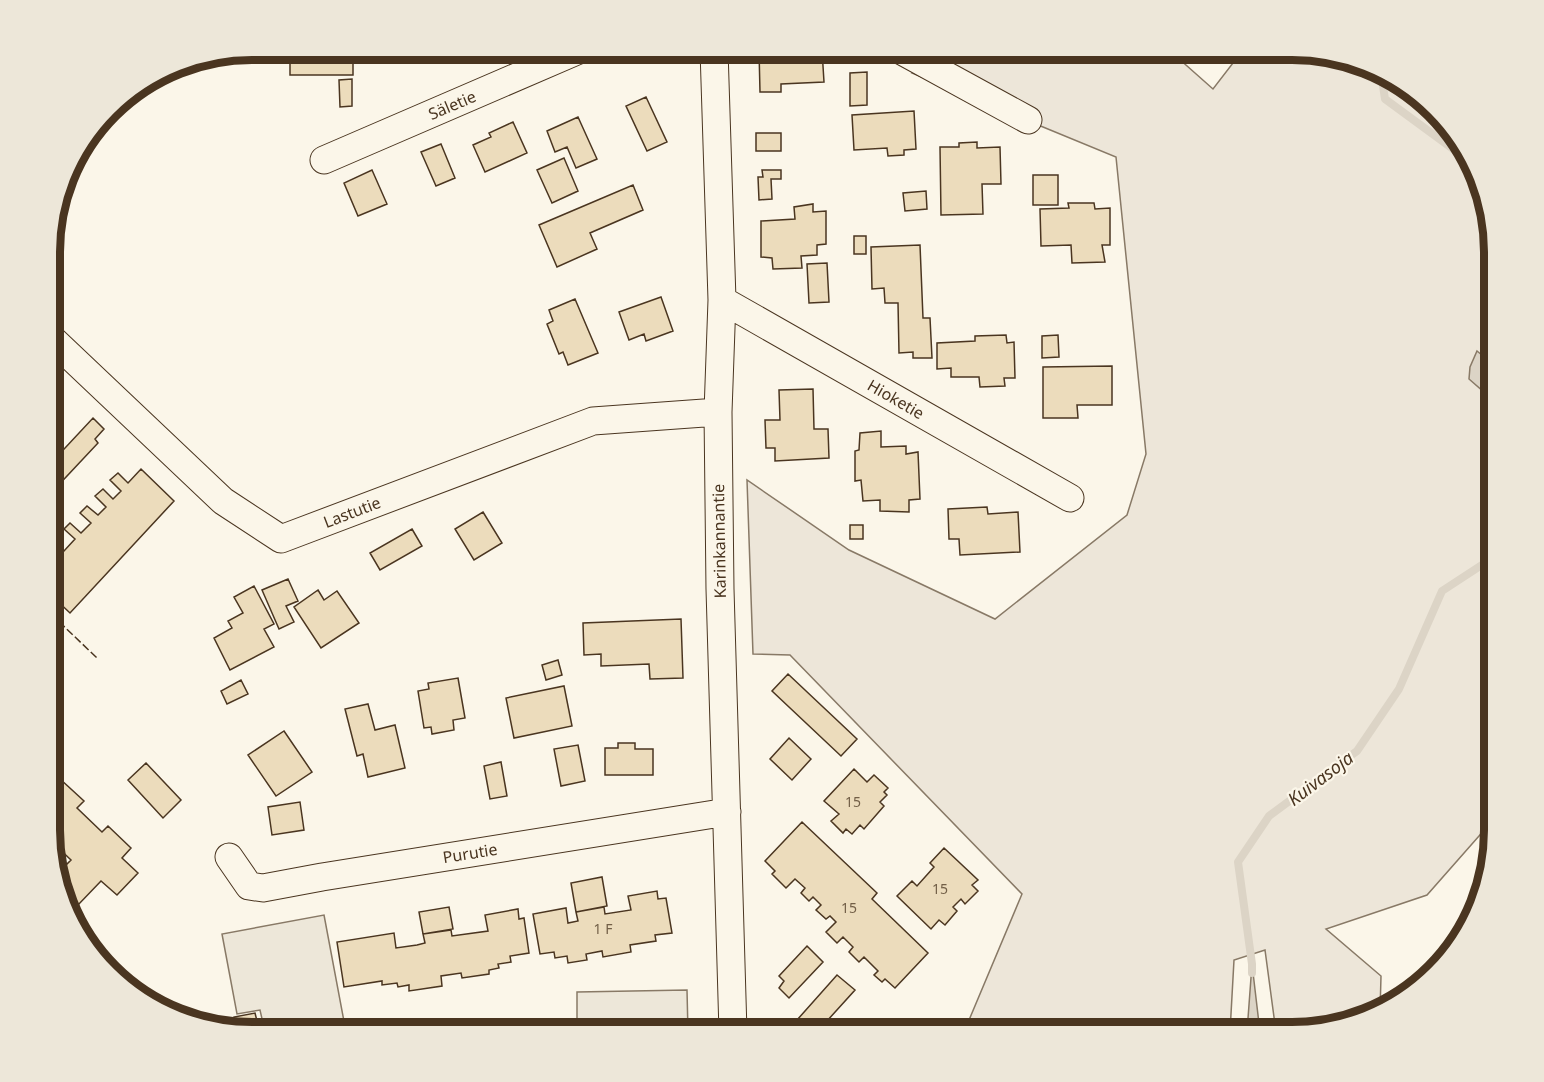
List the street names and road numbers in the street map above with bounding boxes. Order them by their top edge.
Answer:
street label: Säletie [425,85,479,125]
street label: Hioketie [864,374,928,424]
street label: Karinkannantie [707,484,731,598]
street label: Lastutie [320,491,384,533]
street label: Purutie [441,838,499,868]

